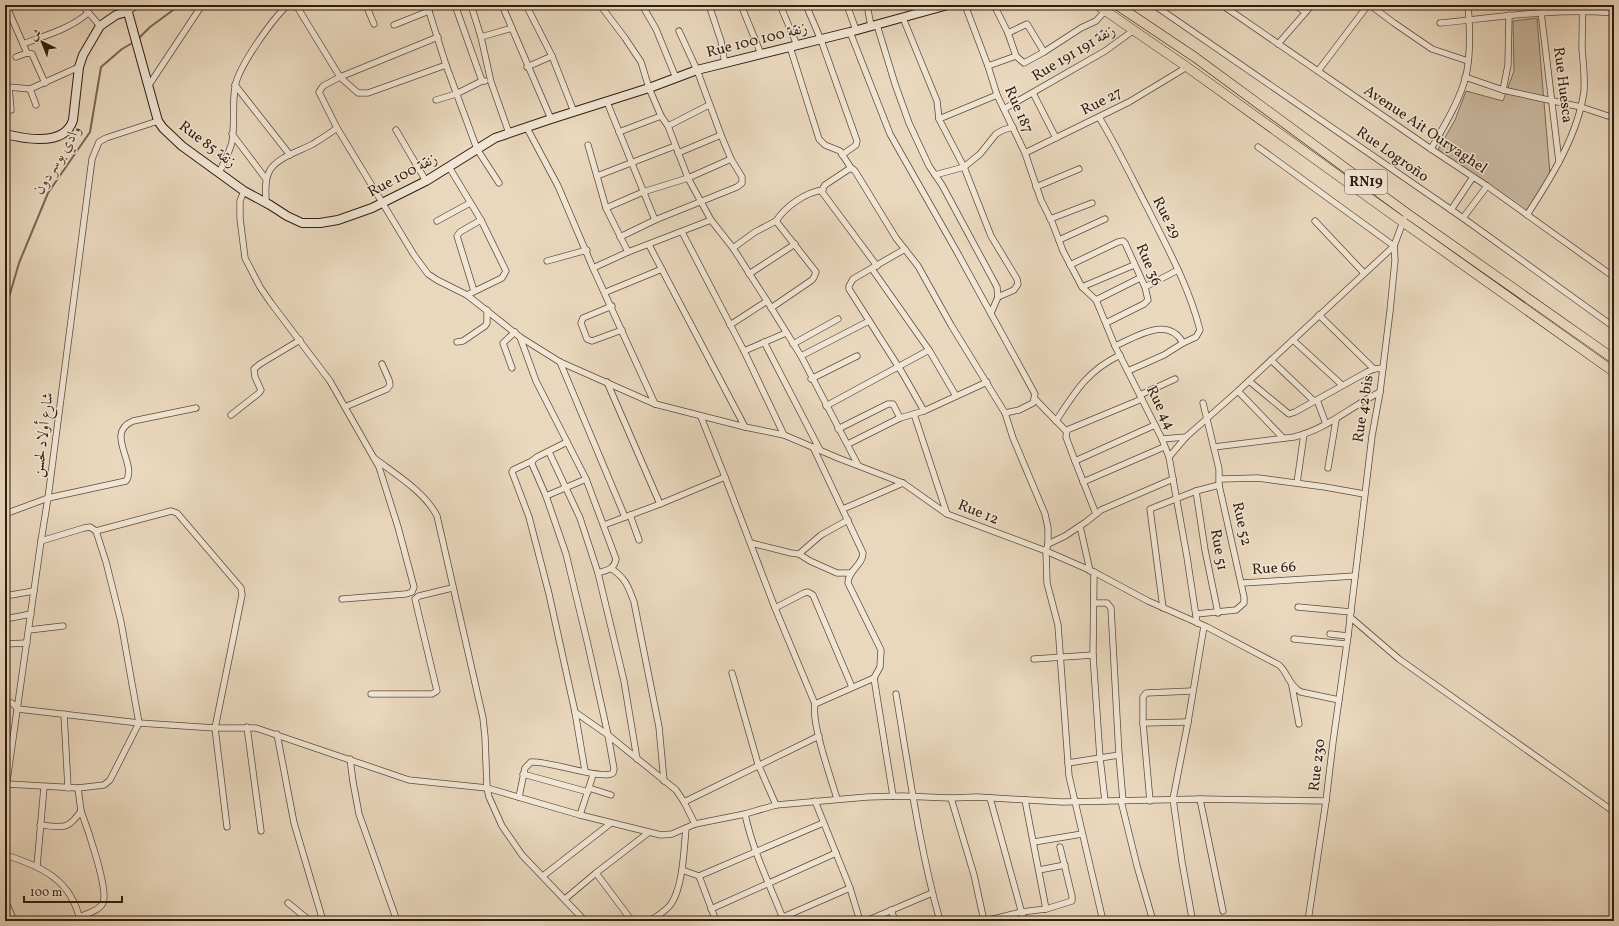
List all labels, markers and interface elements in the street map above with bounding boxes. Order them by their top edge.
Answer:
street label: Rue 100 زنقة 100 [704,18,810,64]
street label: Rue 191 زنقة 191 [1028,21,1120,87]
north arrow [22,22,62,62]
text: ش [27,27,45,45]
street label: Rue Huesca [1547,46,1577,124]
street label: Avenue Ait Ouryaghel [1359,81,1491,179]
street label: Rue 187 [998,83,1038,137]
street label: Rue 27 [1078,83,1126,121]
street label: Rue 85 زنقة [174,117,240,173]
water label: وادي بوسردون [29,121,87,199]
street label: Rue Logroño [1352,122,1432,188]
street label: Rue 100 زنقة [364,149,442,203]
road number: RN19 [1345,170,1387,194]
street label: Rue 29 [1147,193,1186,243]
street label: Rue 36 [1130,241,1166,289]
street label: Rue 42 bis [1348,374,1380,444]
street label: Rue 44 [1140,382,1180,434]
street label: شارع أولاد لحسن [26,391,61,479]
street label: Rue 12 [954,495,1002,531]
street label: Rue 52 [1226,500,1256,548]
street label: Rue 51 [1204,528,1232,572]
street label: Rue 66 [1251,557,1297,581]
street label: Rue 230 [1304,737,1332,793]
scale bar [24,878,122,904]
text: 100 m [30,885,63,901]

